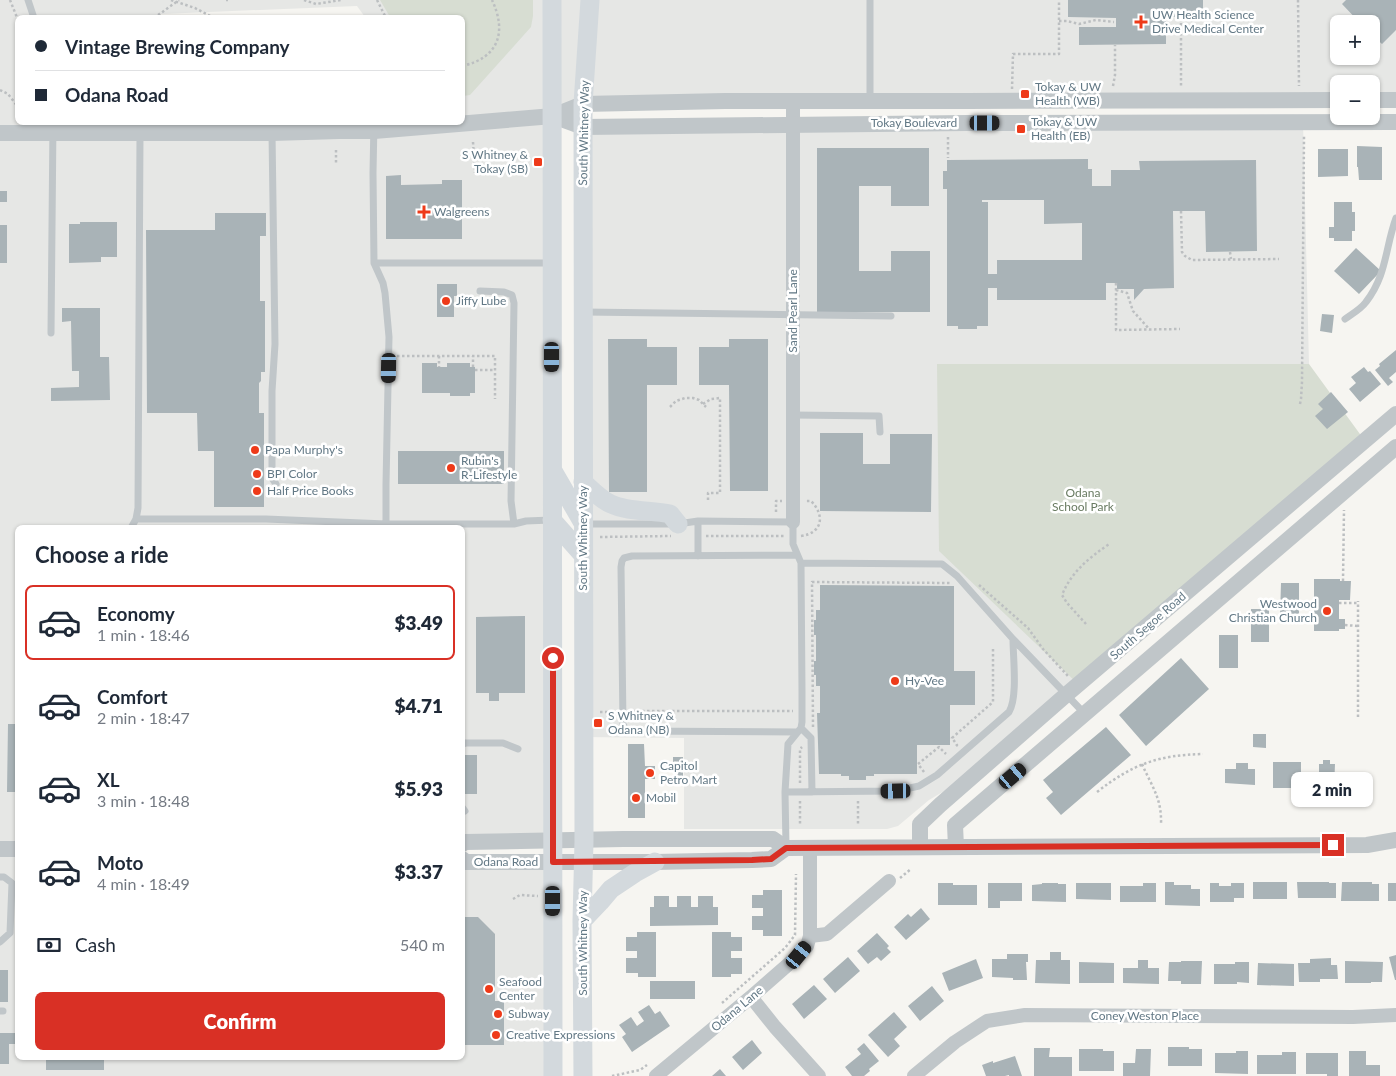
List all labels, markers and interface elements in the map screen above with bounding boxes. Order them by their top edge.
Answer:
place label: UW Health Science Drive Medical Center [1152,7,1265,36]
marker: UW Health Science Drive Medical Center [1134,15,1148,29]
map controls [1330,15,1380,125]
button: + [1330,15,1380,65]
text: Vintage Brewing Company [65,35,290,58]
button: − [1330,75,1380,125]
street label: South Whitney Way [575,79,592,186]
place label: Tokay & UW Health (WB) [1035,79,1102,108]
text: Odana Road [65,83,169,106]
marker: Tokay & UW Health (WB) [1019,88,1031,100]
place label: Tokay & UW Health (EB) [1031,114,1098,143]
street label: Tokay Boulevard [871,115,957,130]
car [970,116,1000,131]
marker: Tokay & UW Health (EB) [1015,123,1027,135]
place label: S Whitney & Tokay (SB) [462,147,528,176]
marker: S Whitney & Tokay (SB) [532,156,544,168]
place label: Walgreens [434,204,489,219]
marker: Walgreens [418,206,430,218]
street label: Sand Pearl Lane [785,269,800,353]
place label: Jiffy Lube [456,293,506,308]
marker: Jiffy Lube [440,295,452,307]
car [544,342,559,372]
car [381,353,396,383]
place label: Papa Murphy's [265,442,343,457]
marker: Papa Murphy's [249,444,261,456]
place label: Rubin's R-Lifestyle [461,453,517,482]
marker: Rubin's R-Lifestyle [445,462,457,474]
place label: BPI Color [267,466,318,481]
marker: BPI Color [251,468,263,480]
place label: Half Price Books [267,483,354,498]
street label: South Whitney Way [575,484,590,591]
marker: Half Price Books [251,485,263,497]
park label: Odana School Park [1052,485,1115,514]
text: Choose a ride [35,541,169,568]
street label: South Segoe Road [1107,589,1189,663]
place label: Westwood Christian Church [1229,596,1317,625]
icon: car [37,600,82,645]
text: Economy [97,602,175,625]
marker: Westwood Christian Church [1321,605,1333,617]
text: $3.49 [394,611,443,634]
text: 1 min · 18:46 [97,625,190,644]
route start [542,647,564,669]
place label: Hy-Vee [905,673,944,688]
marker: Hy-Vee [889,675,901,687]
icon: car [37,683,82,728]
text: Comfort [97,685,168,708]
text: $4.71 [394,694,443,717]
text: 2 min · 18:47 [97,708,190,727]
place label: S Whitney & Odana (NB) [608,708,675,737]
marker: S Whitney & Odana (NB) [592,717,604,729]
place label: Capitol Petro Mart [660,758,718,787]
car [996,761,1029,791]
icon: car [37,766,82,811]
marker: Capitol Petro Mart [644,767,656,779]
text: XL [97,768,120,791]
callout: 2 min [1292,772,1374,808]
text: $5.93 [394,777,443,800]
text: 2 min [1312,780,1352,799]
car [880,783,911,799]
place label: Mobil [646,790,676,805]
text: 3 min · 18:48 [97,791,190,810]
marker: Mobil [630,792,642,804]
route end [1322,834,1344,856]
icon: car [37,849,82,894]
text: Moto [97,851,143,874]
street label: Odana Road [474,854,538,869]
text: $3.37 [394,860,443,883]
text: 4 min · 18:49 [97,874,190,893]
car [545,886,560,916]
street label: South Whitney Way [575,889,590,996]
icon: cash [35,931,63,959]
text: Cash [75,933,116,956]
text: 540 m [400,935,445,954]
car [783,939,814,971]
place label: Seafood Center [499,974,542,1003]
marker: Seafood Center [483,983,495,995]
street label: Odana Lane [708,983,766,1035]
button: Confirm [35,992,445,1050]
place label: Subway [508,1006,550,1021]
marker: Subway [492,1008,504,1020]
street label: Coney Weston Place [1091,1008,1199,1023]
place label: Creative Expressions [506,1027,615,1042]
marker: Creative Expressions [490,1029,502,1041]

